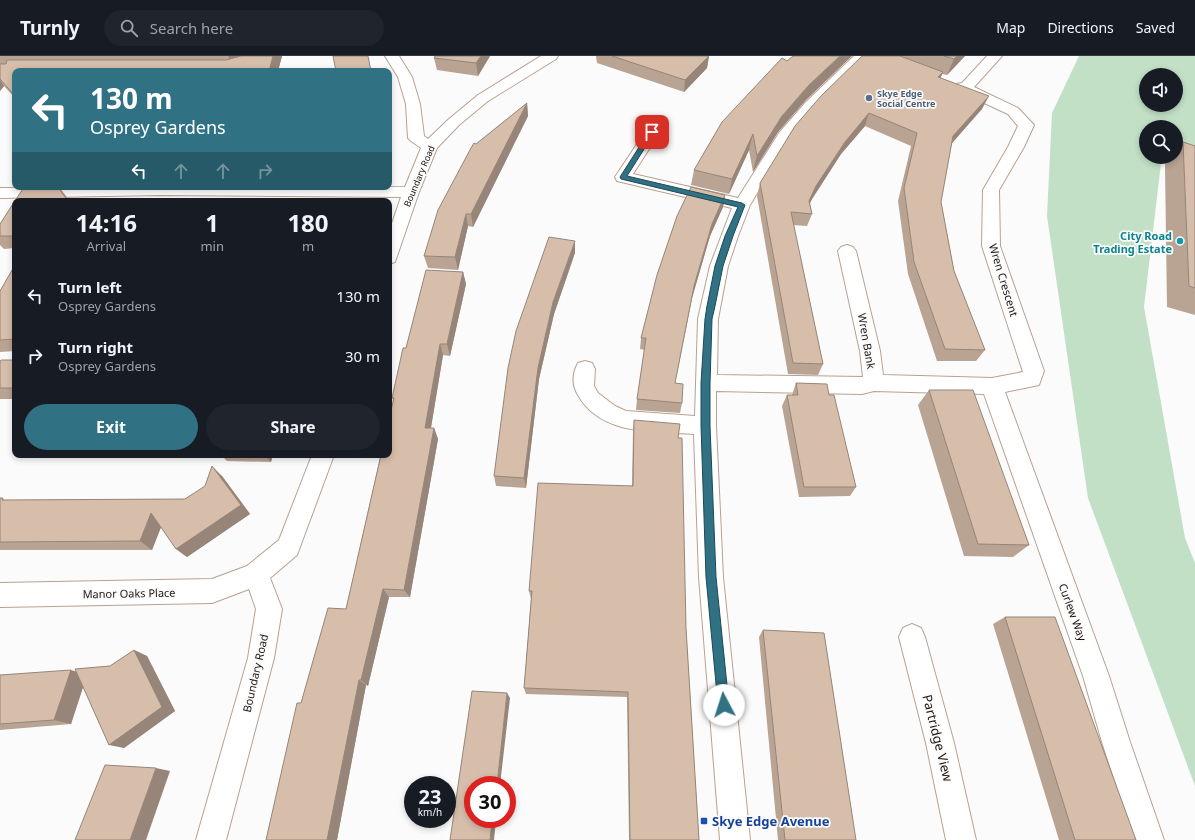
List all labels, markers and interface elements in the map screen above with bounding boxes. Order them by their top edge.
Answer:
search box [104,10,384,46]
text: Turnly [20,15,80,41]
icon: search [118,17,140,39]
text: Search here [150,18,233,38]
text: Map [996,18,1025,37]
text: Directions [1047,18,1114,37]
text: Saved [1136,18,1175,37]
map controls [1139,68,1183,164]
button: sound [1139,68,1183,112]
text: 130 m [90,79,173,117]
icon: left [24,84,76,136]
place label: Skye Edge Social Centre [877,87,935,110]
marker: Skye Edge Social Centre [864,93,874,103]
text: Osprey Gardens [90,115,226,139]
pin [635,115,669,149]
button: search [1139,120,1183,164]
icon: arrive [641,121,663,143]
street label: Boundary Road [400,143,438,209]
icon: left [128,160,150,182]
icon: ahead [170,160,192,182]
icon: ahead [212,160,234,182]
icon: right [254,160,276,182]
text: 14:16 [75,206,137,239]
text: 1 [205,206,219,239]
text: 180 [287,206,329,239]
place label: City Road Trading Estate [1093,228,1172,256]
marker: City Road Trading Estate [1175,236,1185,246]
text: Arrival [86,237,126,255]
text: min [200,237,224,255]
text: m [302,237,314,255]
street label: Wren Crescent [986,242,1022,318]
text: Turn left [58,277,122,297]
icon: left [24,285,46,307]
text: 130 m [336,286,380,306]
text: Osprey Gardens [58,297,156,315]
street label: Wren Bank [855,312,879,370]
text: Turn right [58,337,133,357]
icon: right [24,345,46,367]
text: 30 m [345,346,380,366]
text: Osprey Gardens [58,357,156,375]
button: Exit [24,404,198,450]
button: Share [206,404,380,450]
street label: Curlew Way [1056,581,1091,643]
street label: Manor Oaks Place [82,585,176,601]
street label: Boundary Road [239,632,271,714]
position arrow [703,684,745,726]
street label: Partridge View [918,693,958,784]
speed limit sign: 30 [464,776,516,828]
text: 23 [419,783,441,810]
text: km/h [418,805,442,819]
place label: Skye Edge Avenue [712,812,830,830]
marker: Skye Edge Avenue [699,816,709,826]

